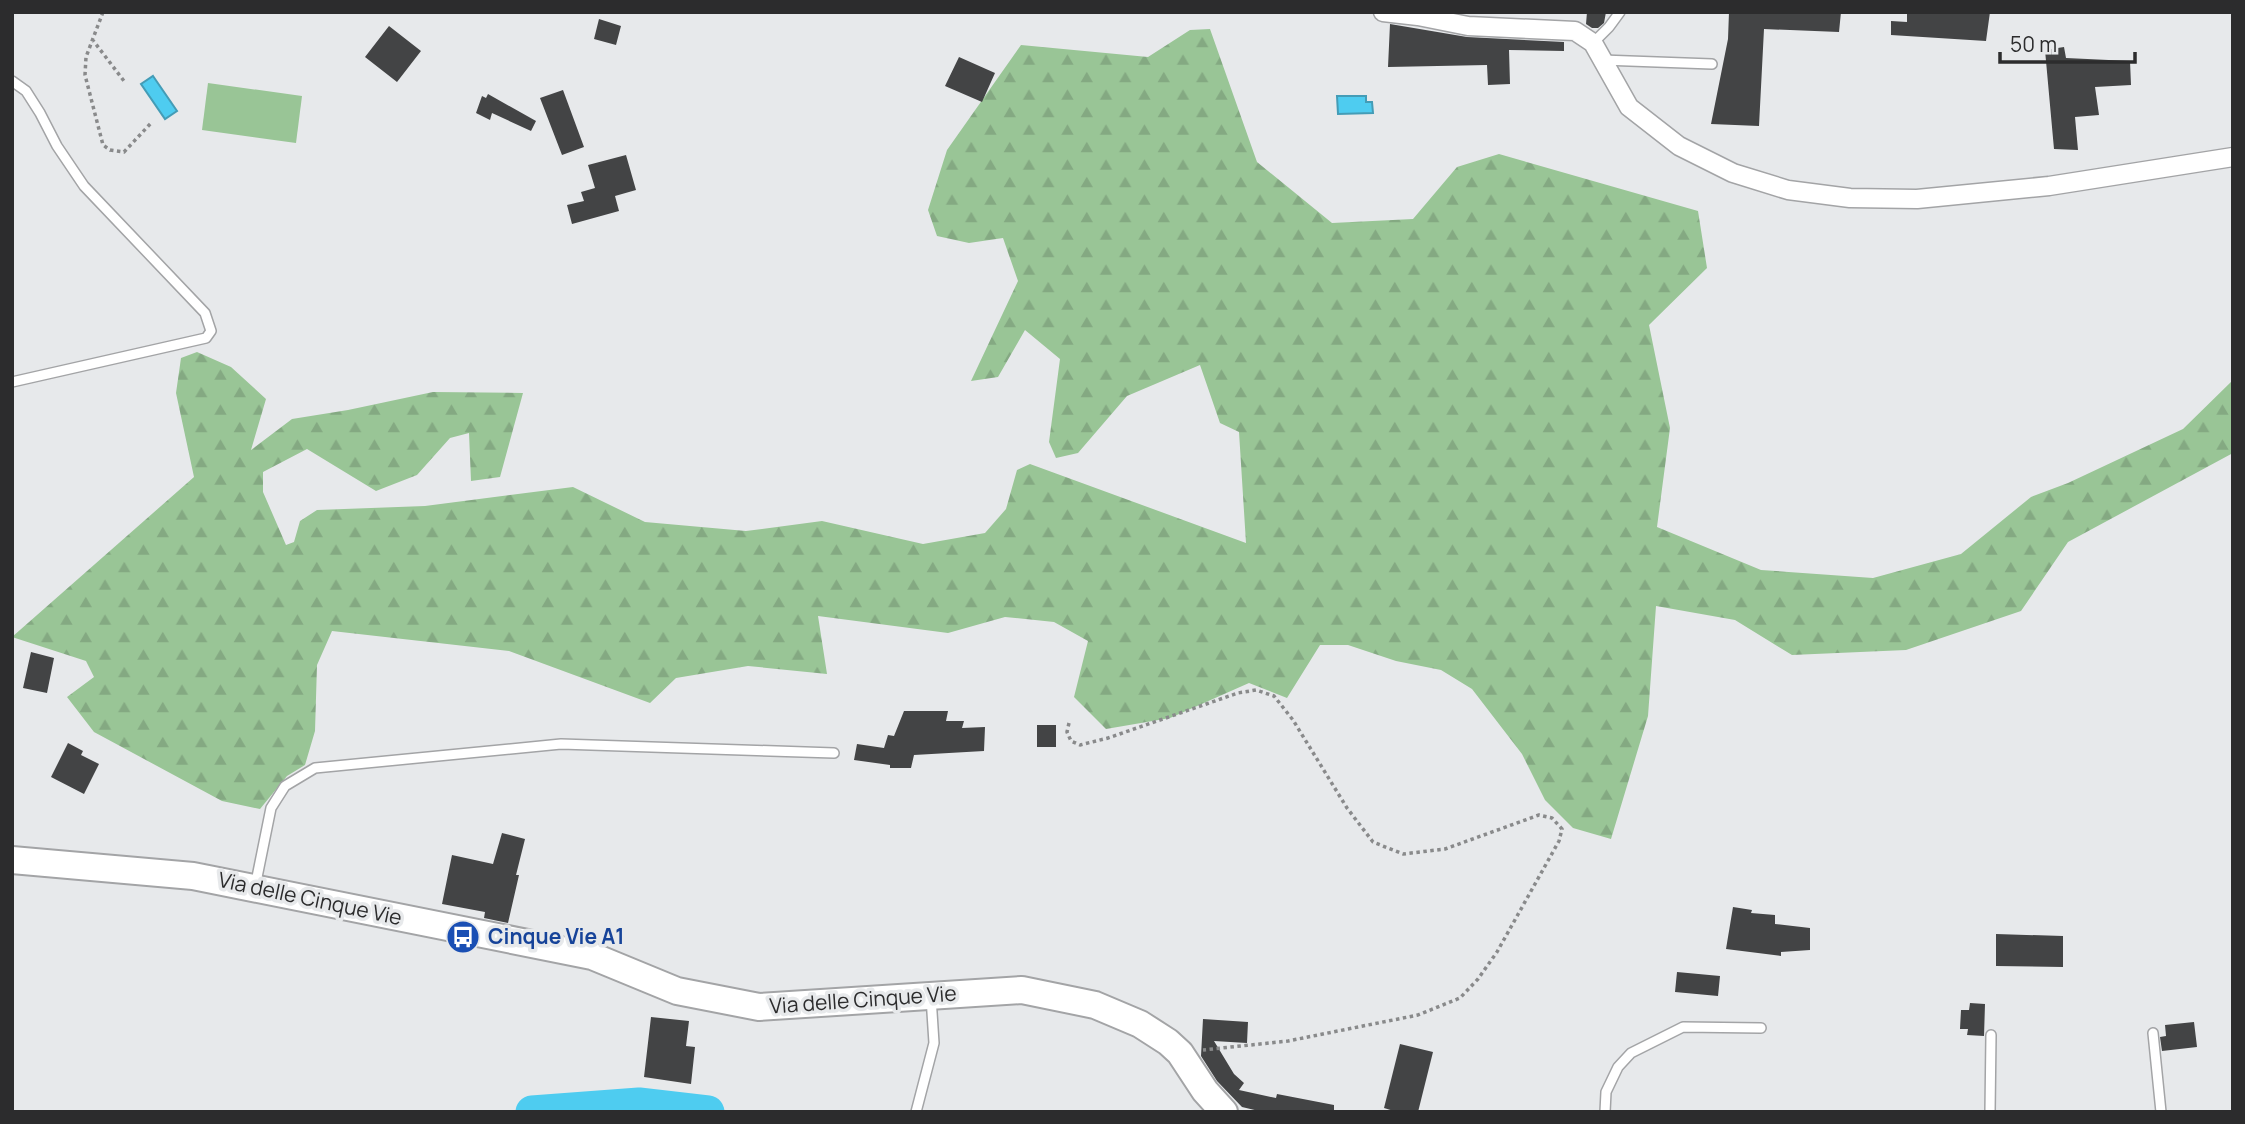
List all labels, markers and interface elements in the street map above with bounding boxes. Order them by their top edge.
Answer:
scale bar [2000,21,2135,65]
text: 50 m [2010,30,2057,58]
street label: Via delle Cinque Vie [216,865,405,931]
bus stop icon: Cinque Vie A1 [444,918,482,956]
place label: Cinque Vie A1 [488,922,625,950]
street label: Via delle Cinque Vie [769,979,957,1019]

